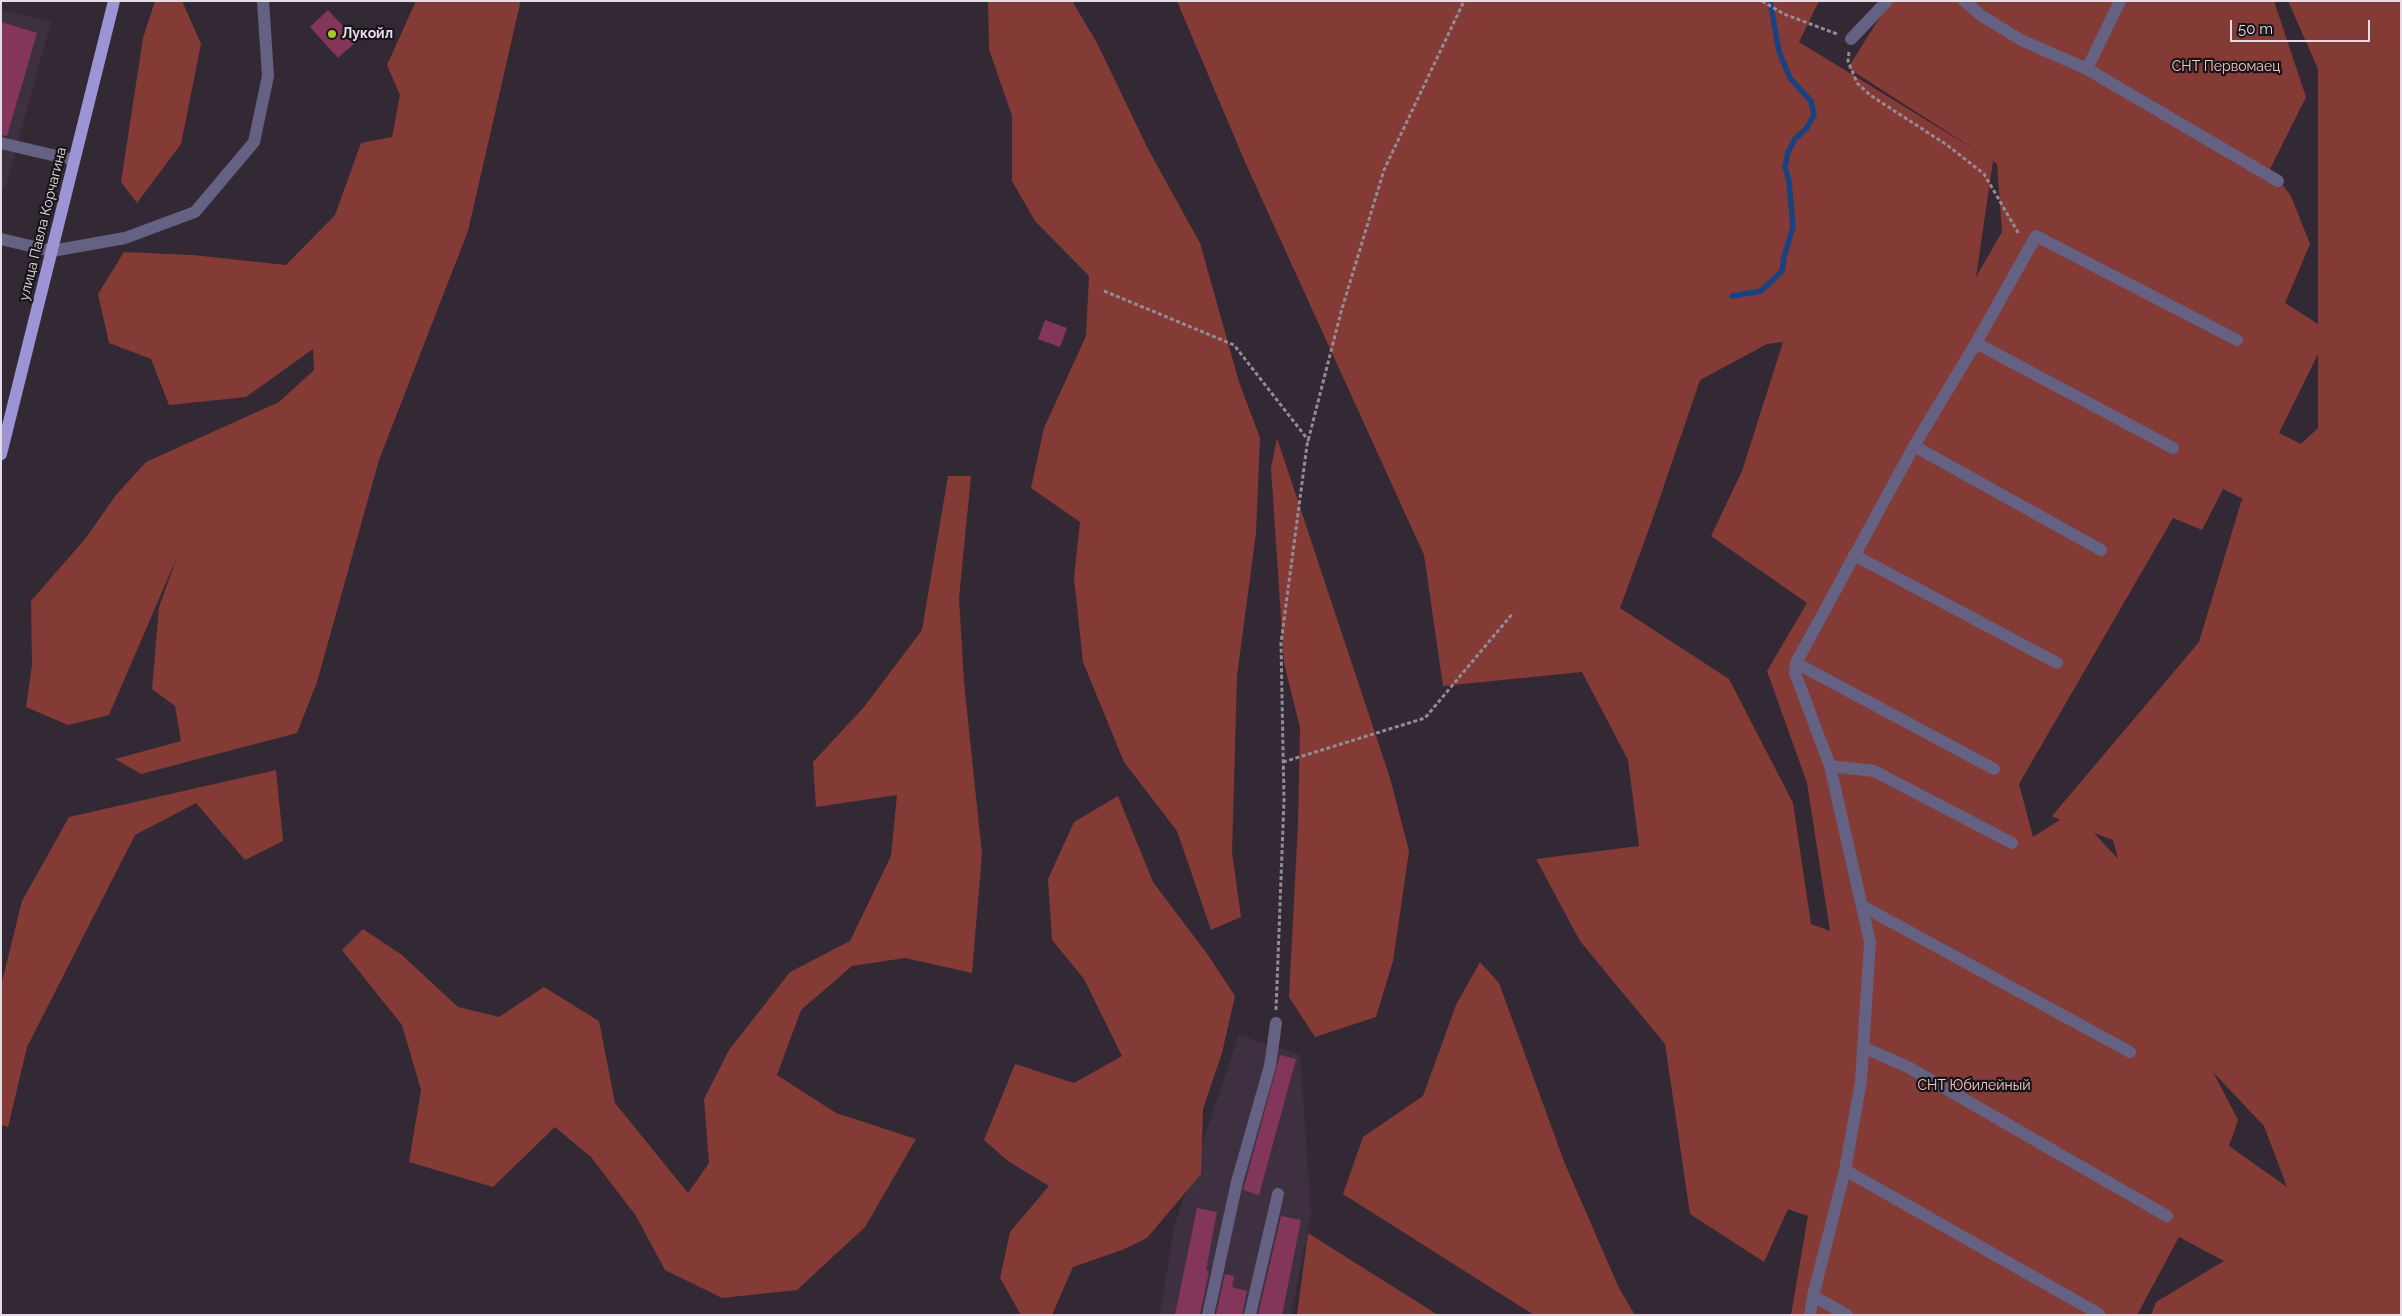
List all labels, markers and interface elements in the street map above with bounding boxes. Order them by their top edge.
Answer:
scale bar [2232,10,2372,42]
text: 50 m [2238,20,2273,38]
place label: Лукойл [342,26,393,42]
marker: Лукойл [326,28,338,40]
park label: СНТ Первомаец [2172,59,2280,75]
street label: улица Павла Корчагина [16,146,70,302]
park label: СНТ Юбилейный [1917,1078,2031,1094]

